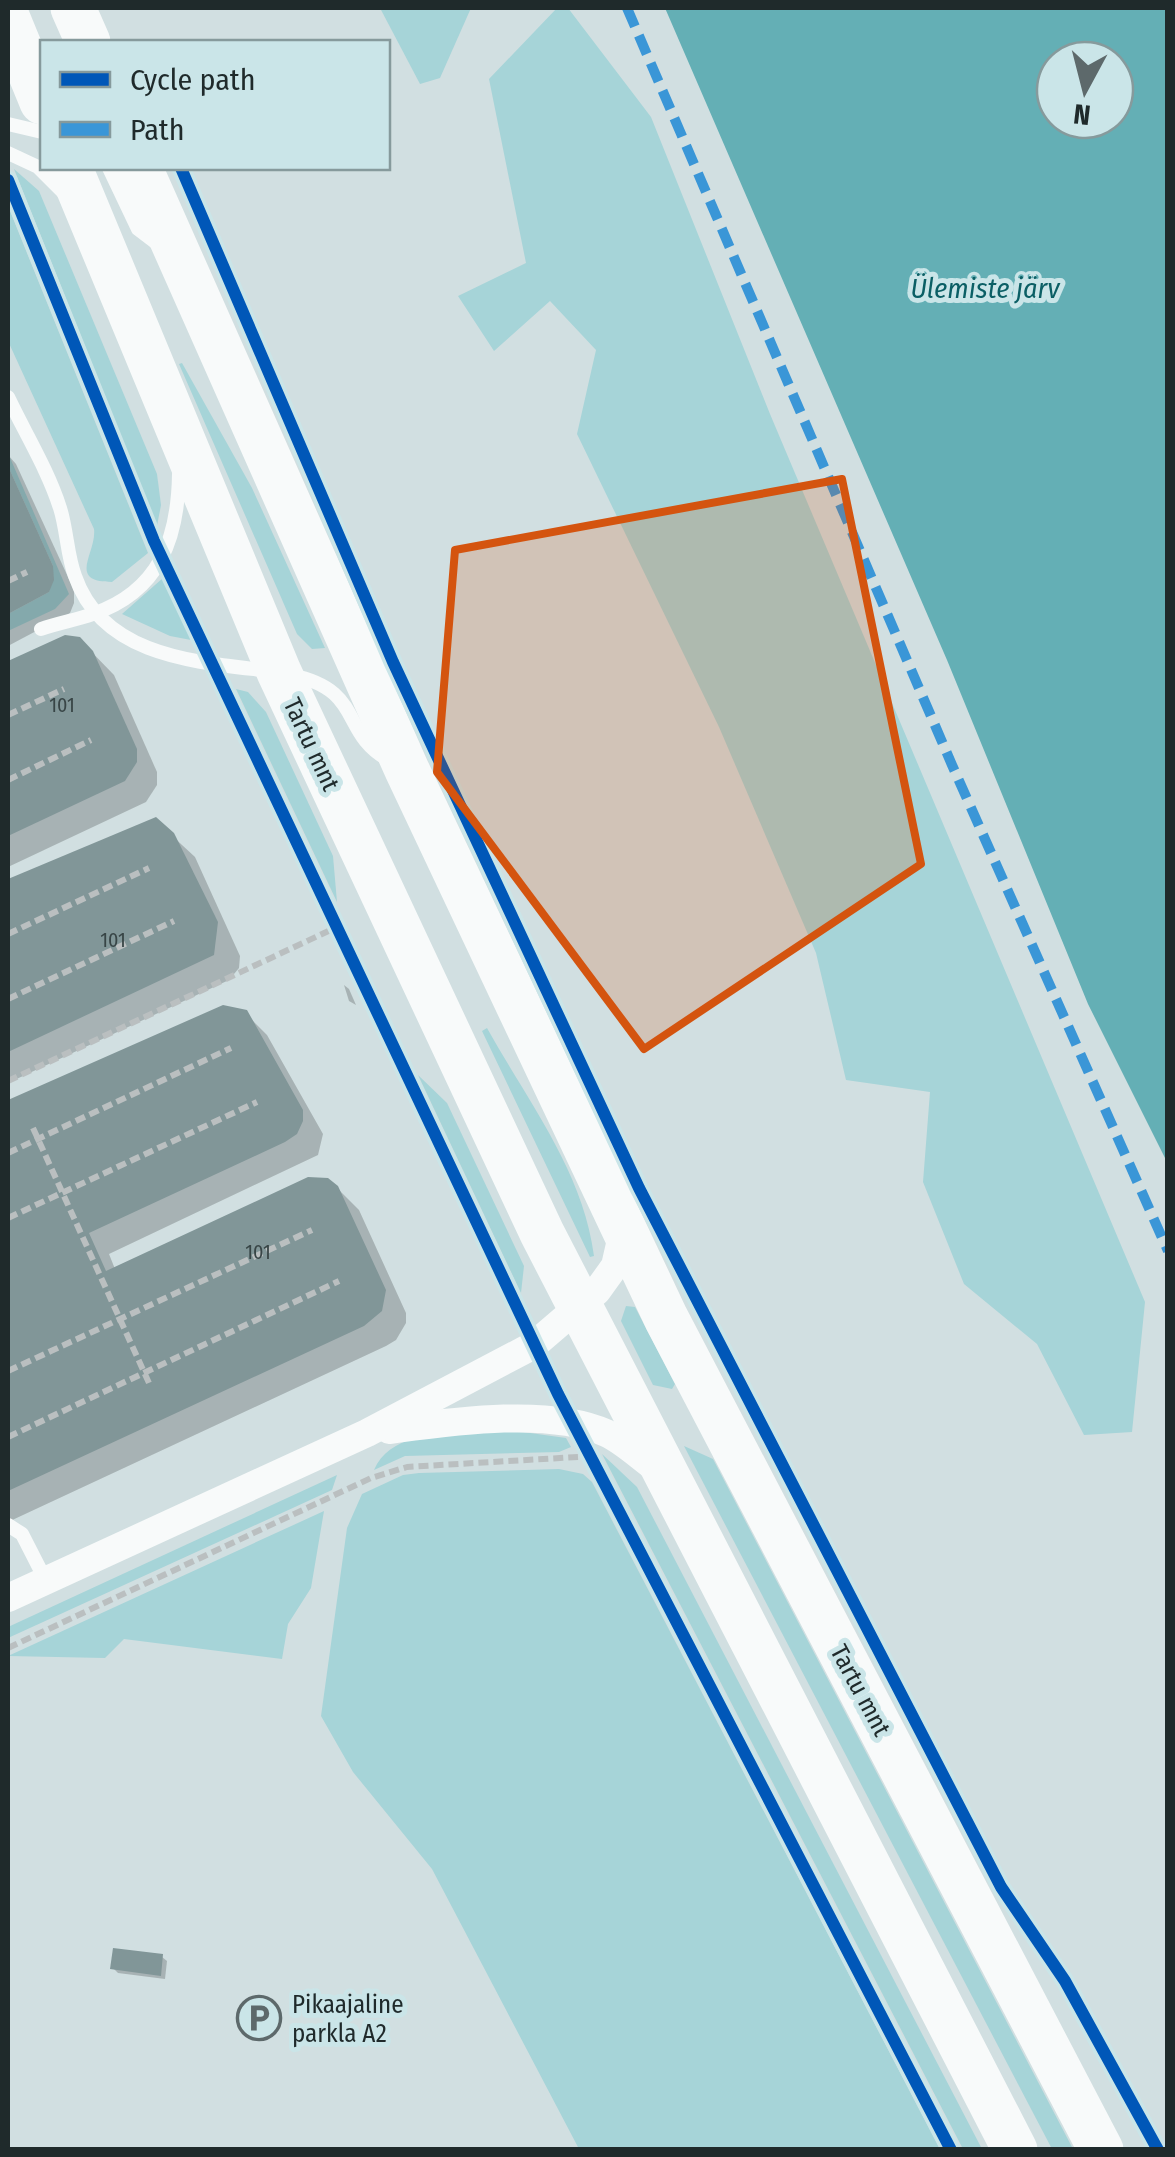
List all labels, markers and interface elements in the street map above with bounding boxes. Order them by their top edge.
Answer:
legend [40,40,390,170]
north arrow [1035,40,1135,140]
text: Cycle path [130,62,256,98]
text: N [1072,97,1092,132]
text: Path [130,112,184,148]
water label: Ülemiste järv [910,272,1061,305]
house number: 101 [49,693,75,717]
street label: Tartu mnt [277,693,346,796]
house number: 101 [100,928,126,952]
house number: 101 [245,1240,271,1264]
street label: Tartu mnt [824,1640,897,1742]
place label: Pikaajaline parkla A2 [292,1990,404,2049]
parking icon: Pikaajaline parkla A2 [236,1995,282,2041]

